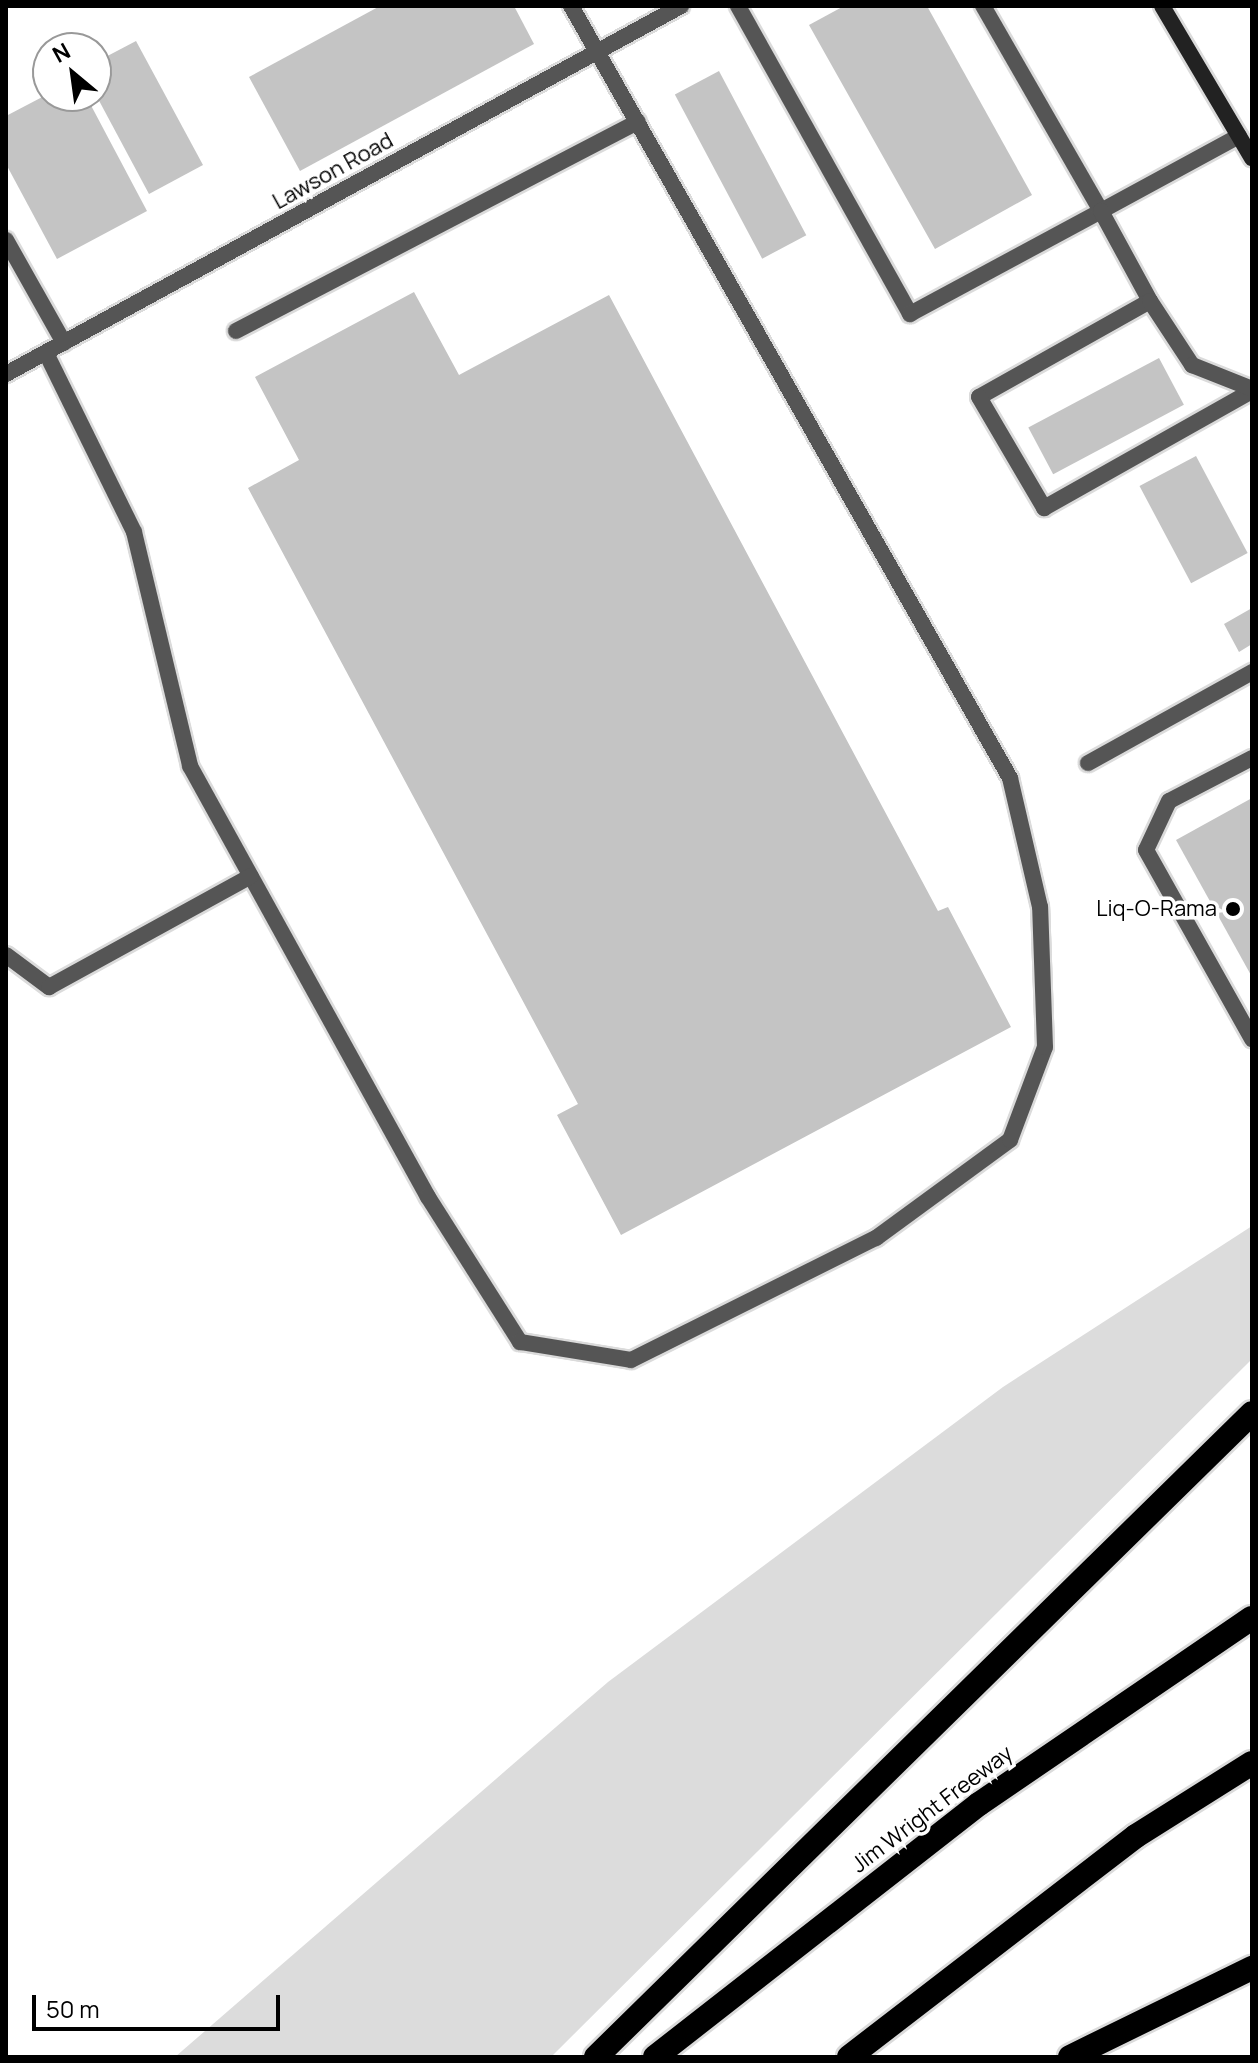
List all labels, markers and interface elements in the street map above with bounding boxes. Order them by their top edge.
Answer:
north arrow [32,32,112,112]
text: N [47,36,76,70]
street label: Lawson Road [268,127,398,215]
place label: Liq-O-Rama [1096,896,1217,922]
marker: Liq-O-Rama [1224,900,1242,918]
street label: Jim Wright Freeway [846,1740,1018,1878]
scale bar [36,1979,284,2029]
text: 50 m [46,1992,100,2025]

